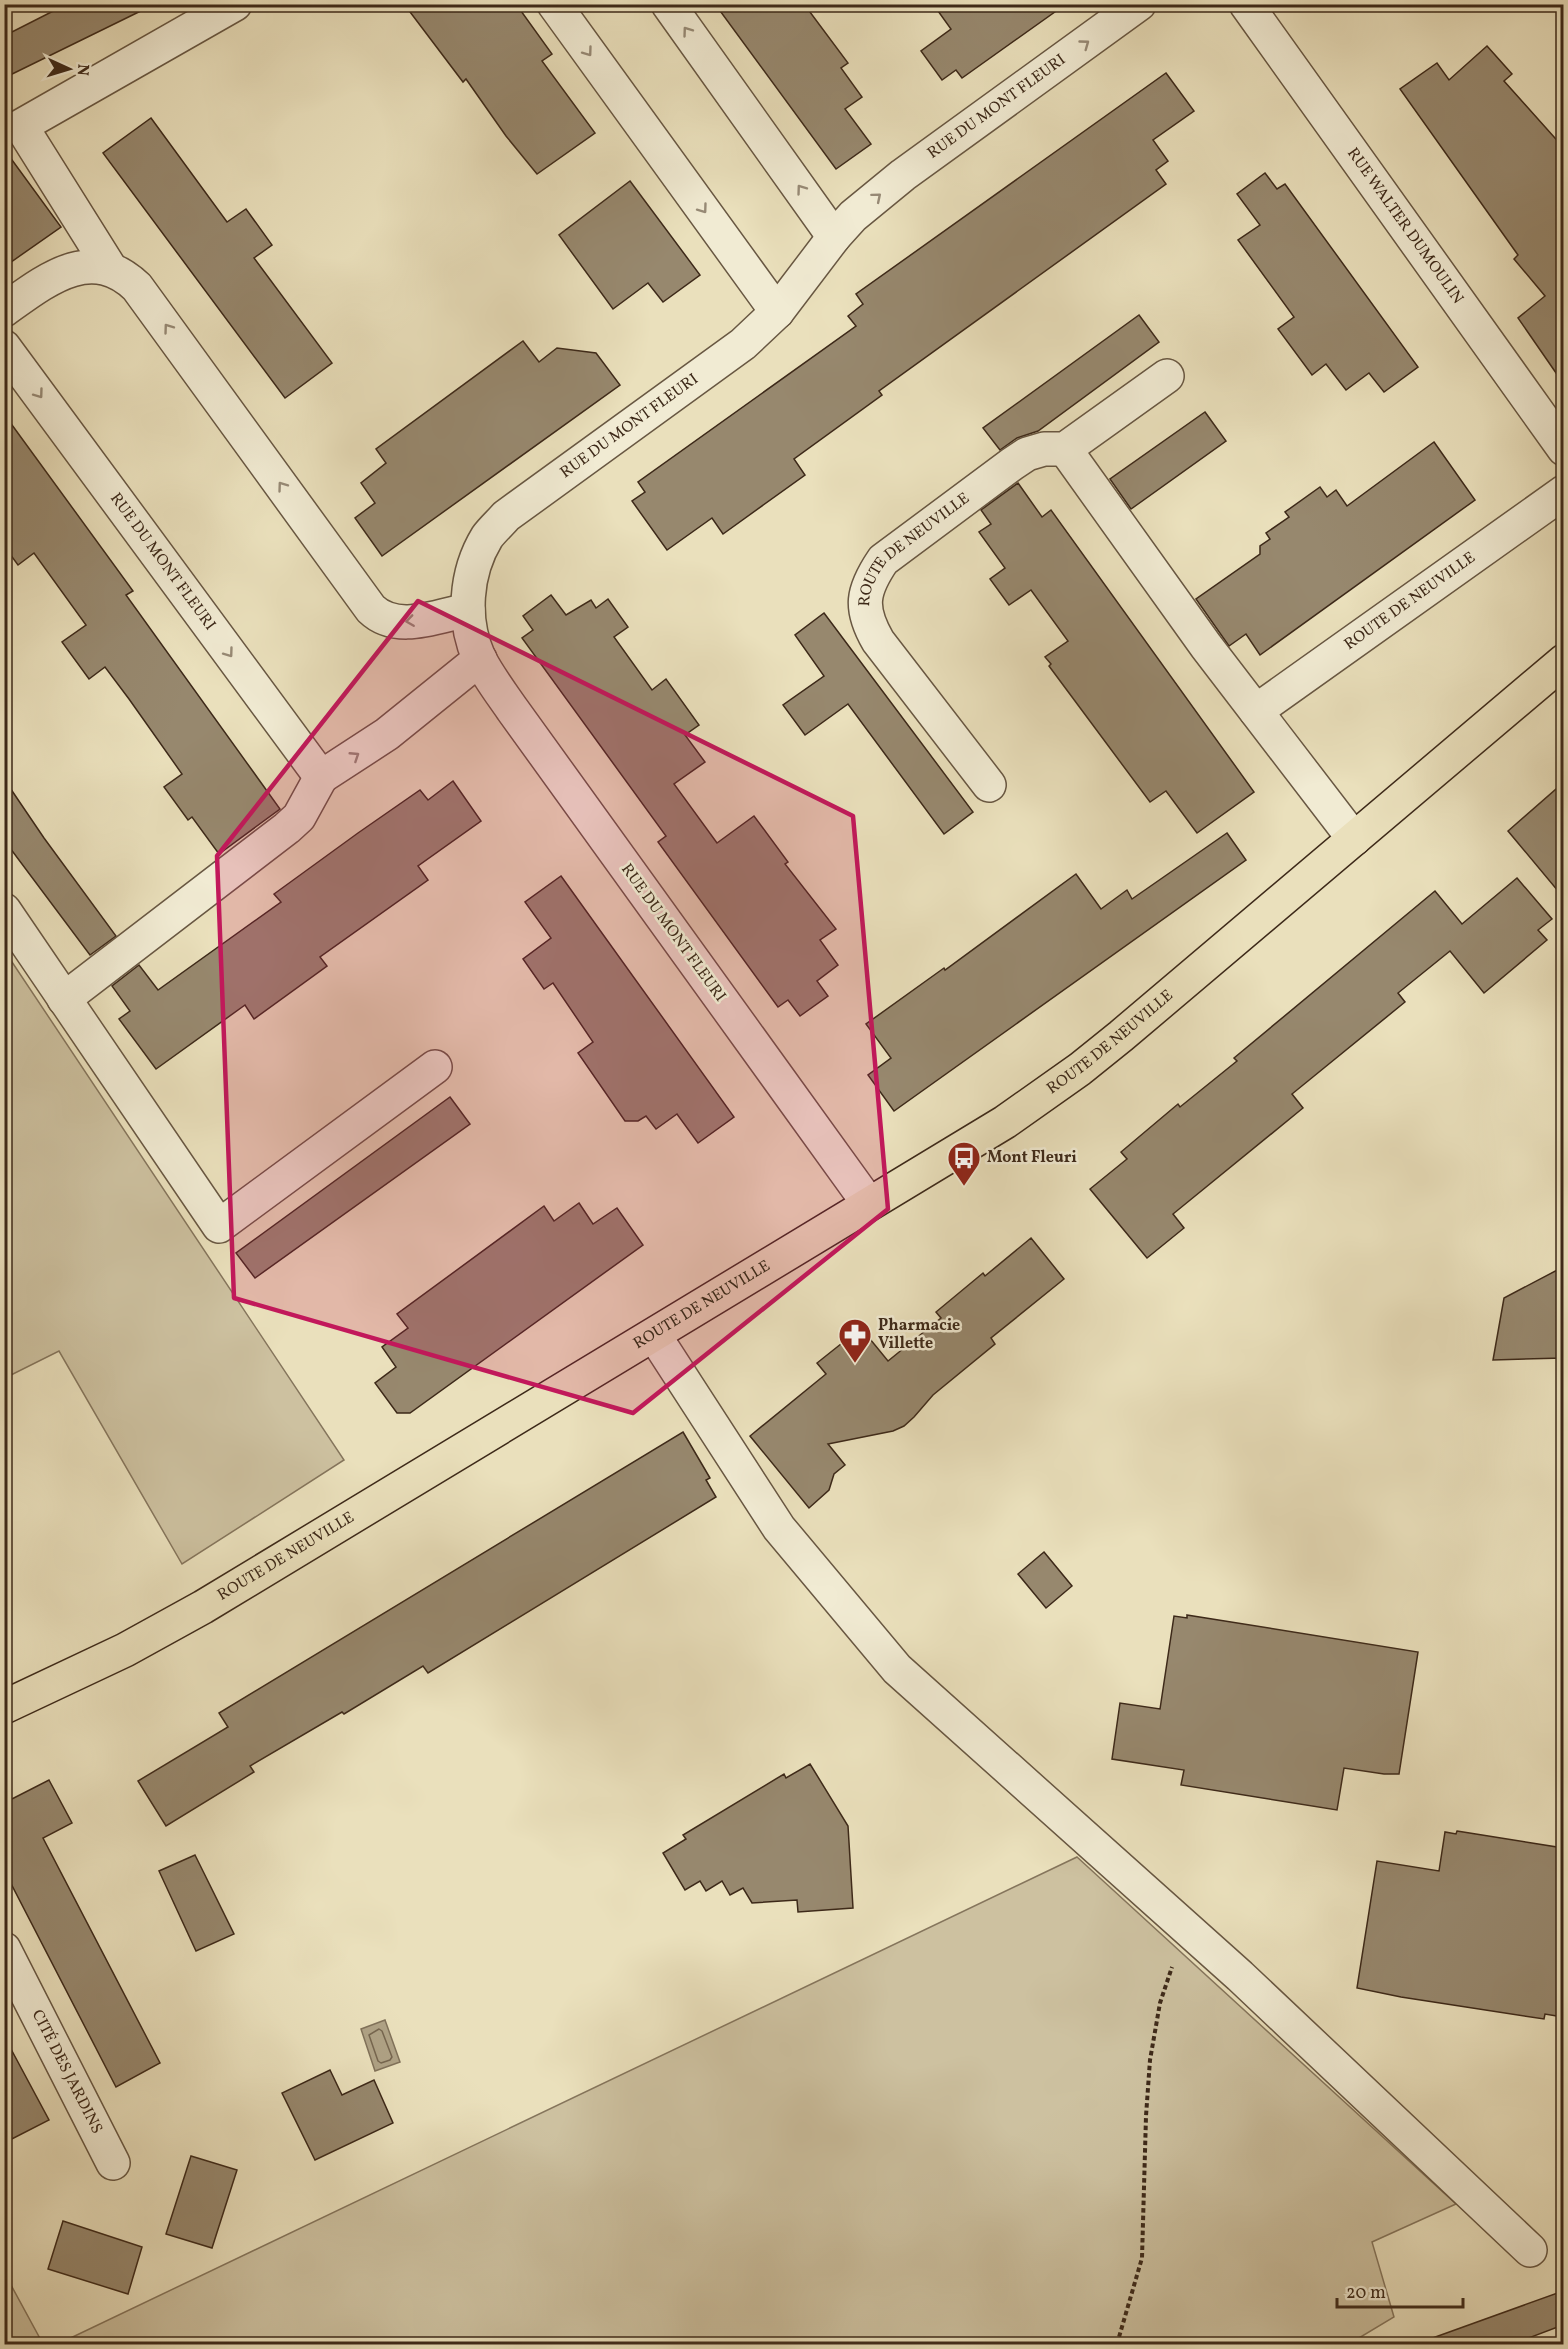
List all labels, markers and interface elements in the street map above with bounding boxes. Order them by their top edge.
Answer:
one-way arrow [683,26,694,37]
north arrow [39,39,99,99]
one-way arrow [1078,40,1089,51]
one-way arrow [581,45,592,56]
street label: RUE DU MONT FLEURI [923,49,1071,165]
text: N [71,63,93,77]
street label: RUE WALTER DUMOULIN [1341,144,1468,309]
one-way arrow [797,184,808,195]
one-way arrow [870,193,881,204]
one-way arrow [696,203,707,214]
one-way arrow [164,324,175,335]
street label: RUE DU MONT FLEURI [556,369,703,484]
one-way arrow [32,388,43,399]
one-way arrow [278,481,289,492]
street label: ROUTE DE NEUVILLE [854,488,974,607]
street label: RUE DU MONT FLEURI [104,489,221,635]
street label: ROUTE DE NEUVILLE [1340,547,1480,656]
one-way arrow [405,614,415,627]
one-way arrow [222,646,233,657]
one-way arrow [349,751,359,763]
street label: RUE DU MONT FLEURI [615,859,731,1007]
street label: ROUTE DE NEUVILLE [1043,985,1178,1100]
bus stop icon: Mont Fleuri [946,1140,982,1187]
place label: Mont Fleuri [987,1147,1077,1169]
street label: ROUTE DE NEUVILLE [629,1255,775,1355]
place label: Pharmacie Villette [878,1315,960,1355]
pharmacy icon: Pharmacie Villette [837,1317,873,1364]
street label: ROUTE DE NEUVILLE [214,1507,359,1607]
street label: CITÉ DES JARDINS [26,2006,107,2138]
scale bar [1337,2271,1463,2309]
text: 20 m [1346,2281,1386,2306]

